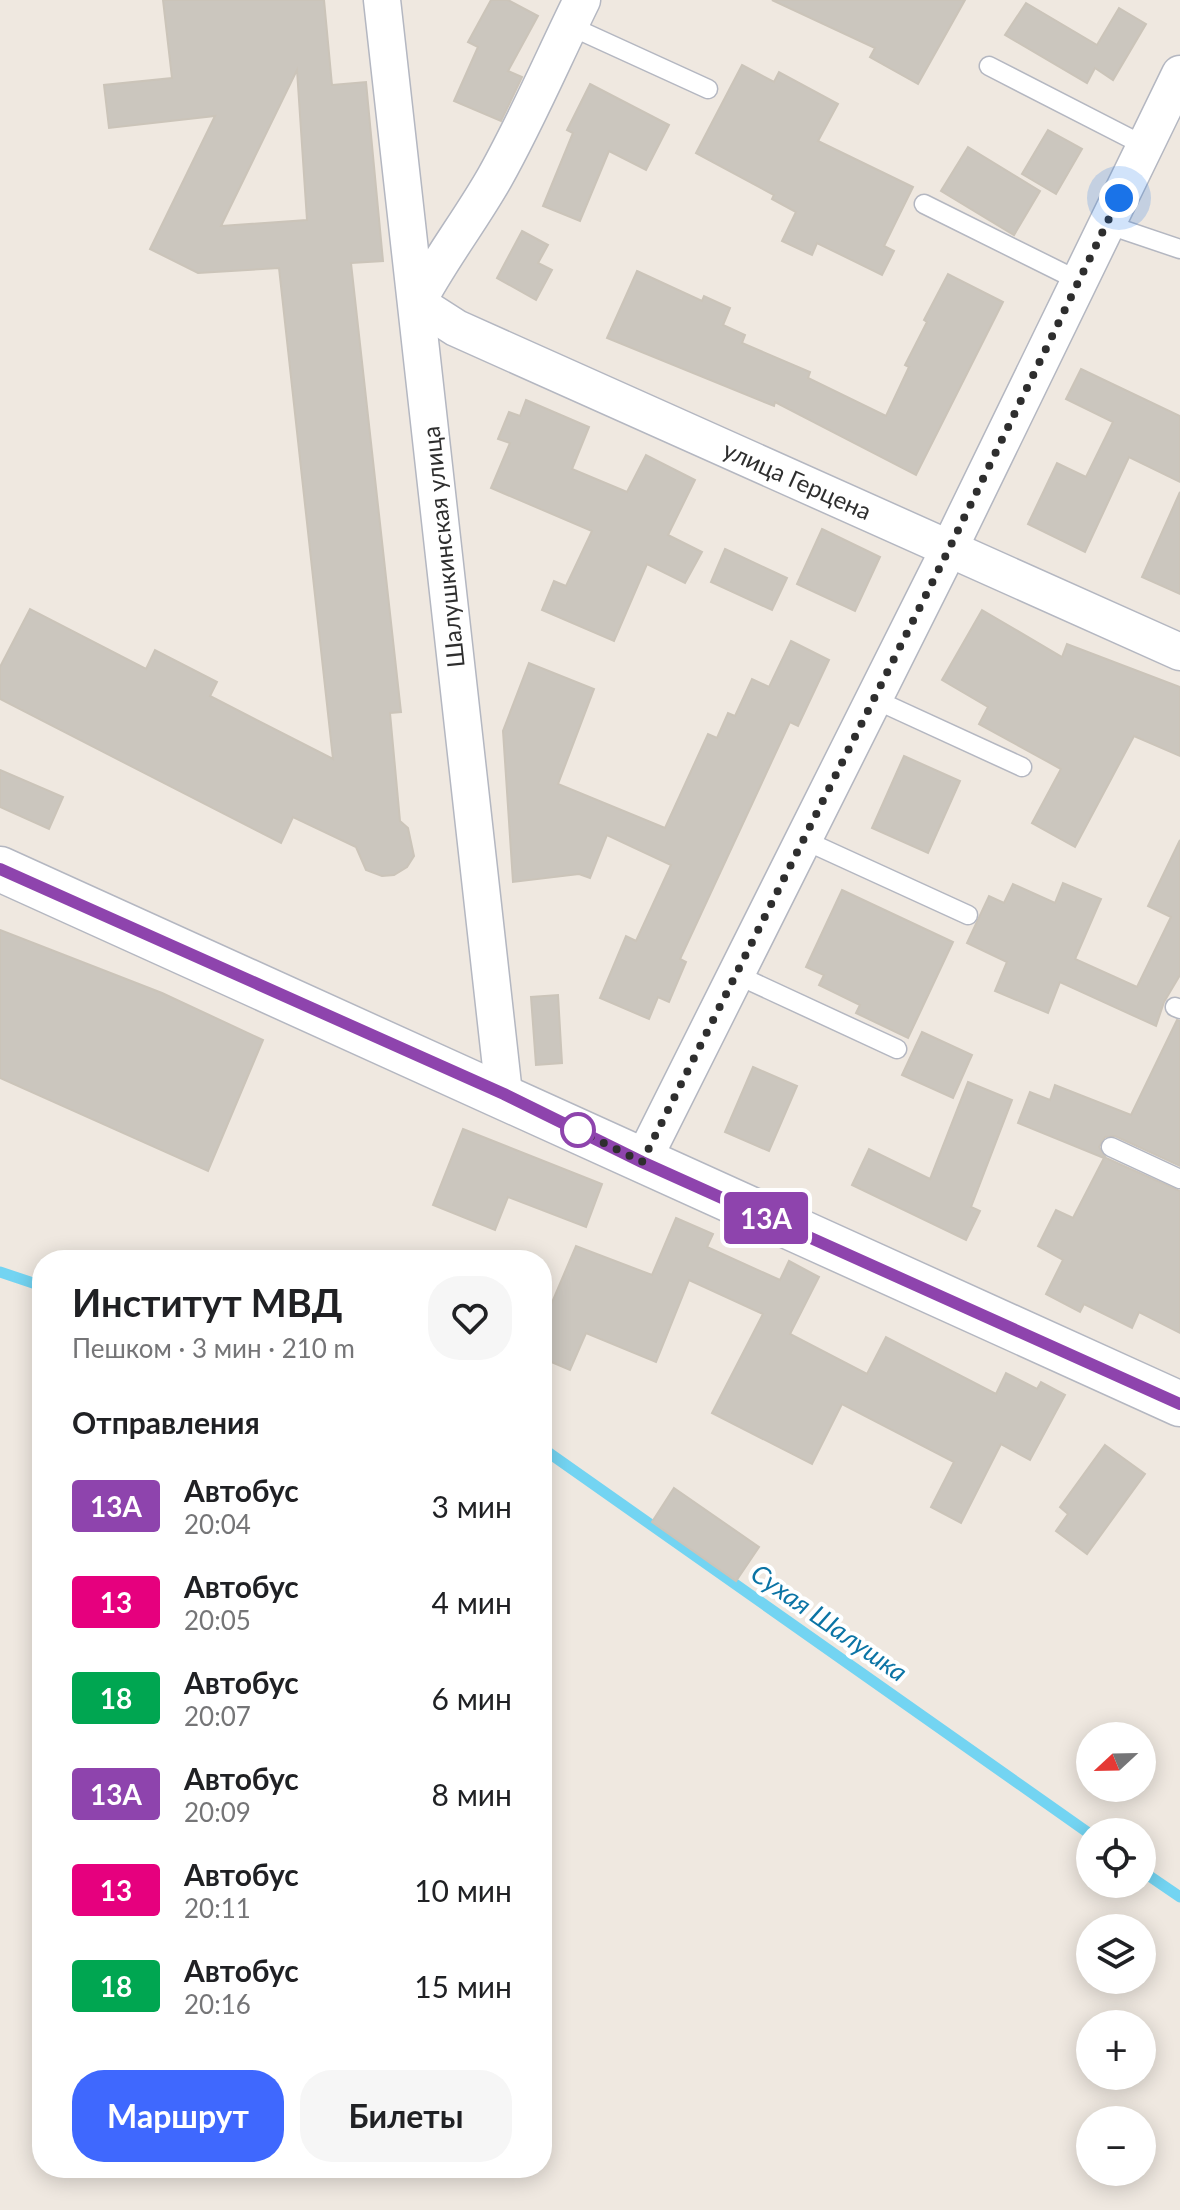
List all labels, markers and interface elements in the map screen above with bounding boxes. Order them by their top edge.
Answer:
your location [1099,178,1139,218]
street label: Шалушкинская улица [415,425,470,669]
street label: улица Герцена [719,434,876,525]
unlabelled marker [561,1113,595,1147]
line badge: 13А [720,1192,812,1244]
text: 13А [740,1201,792,1235]
button: heart [428,1276,512,1360]
text: Институт МВД [72,1279,342,1325]
text: Пешком · 3 мин · 210 m [72,1332,355,1364]
text: Отправления [72,1404,260,1440]
text: Автобус [184,1472,299,1508]
text: 3 мин [432,1488,512,1524]
text: 13А [90,1489,142,1523]
text: 20:04 [184,1508,251,1540]
water label: Сухая Шалушка [745,1556,914,1688]
text: Автобус [184,1568,299,1604]
text: 4 мин [432,1584,512,1620]
text: 13 [100,1585,132,1619]
text: 20:05 [184,1604,251,1636]
text: Автобус [184,1664,299,1700]
text: 6 мин [432,1680,512,1716]
text: 18 [100,1681,132,1715]
text: 20:07 [184,1700,251,1732]
north arrow [1076,1722,1156,1802]
map controls [1076,1722,1156,2186]
text: Автобус [184,1760,299,1796]
text: 8 мин [432,1776,512,1812]
text: 13А [90,1777,142,1811]
text: 20:09 [184,1796,251,1828]
button: locate [1076,1818,1156,1898]
text: Автобус [184,1856,299,1892]
text: 10 мин [414,1872,512,1908]
text: 13 [100,1873,132,1907]
text: 20:11 [184,1892,251,1924]
button: layers [1076,1914,1156,1994]
text: Автобус [184,1952,299,1988]
text: 15 мин [414,1968,512,2004]
text: 18 [100,1969,132,2003]
text: 20:16 [184,1988,251,2020]
button: + [1076,2010,1156,2090]
button: Маршрут [72,2070,284,2162]
button: Билеты [300,2070,512,2162]
button: − [1076,2106,1156,2186]

